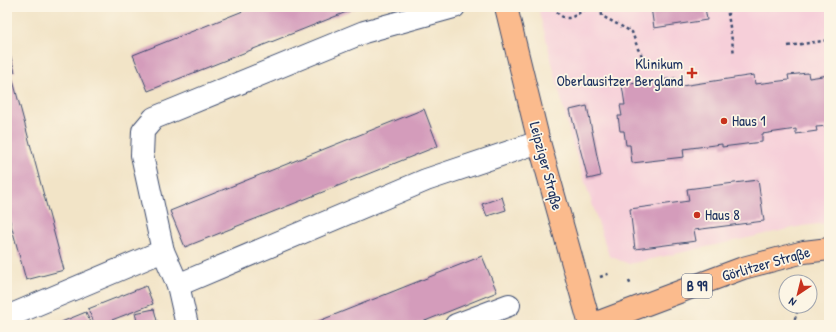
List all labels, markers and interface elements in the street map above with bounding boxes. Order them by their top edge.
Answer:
place label: Klinikum Oberlausitzer Bergland [556,53,683,91]
marker: Klinikum Oberlausitzer Bergland [686,67,698,79]
place label: Haus 1 [732,110,766,131]
marker: Haus 1 [719,116,729,126]
street label: Leipziger Straße [525,119,568,212]
place label: Haus 8 [705,204,740,225]
marker: Haus 8 [692,210,702,220]
street label: Görlitzer Straße [719,241,812,286]
road number: B 99 [682,274,712,298]
north arrow [778,274,818,314]
text: N [786,295,799,310]

